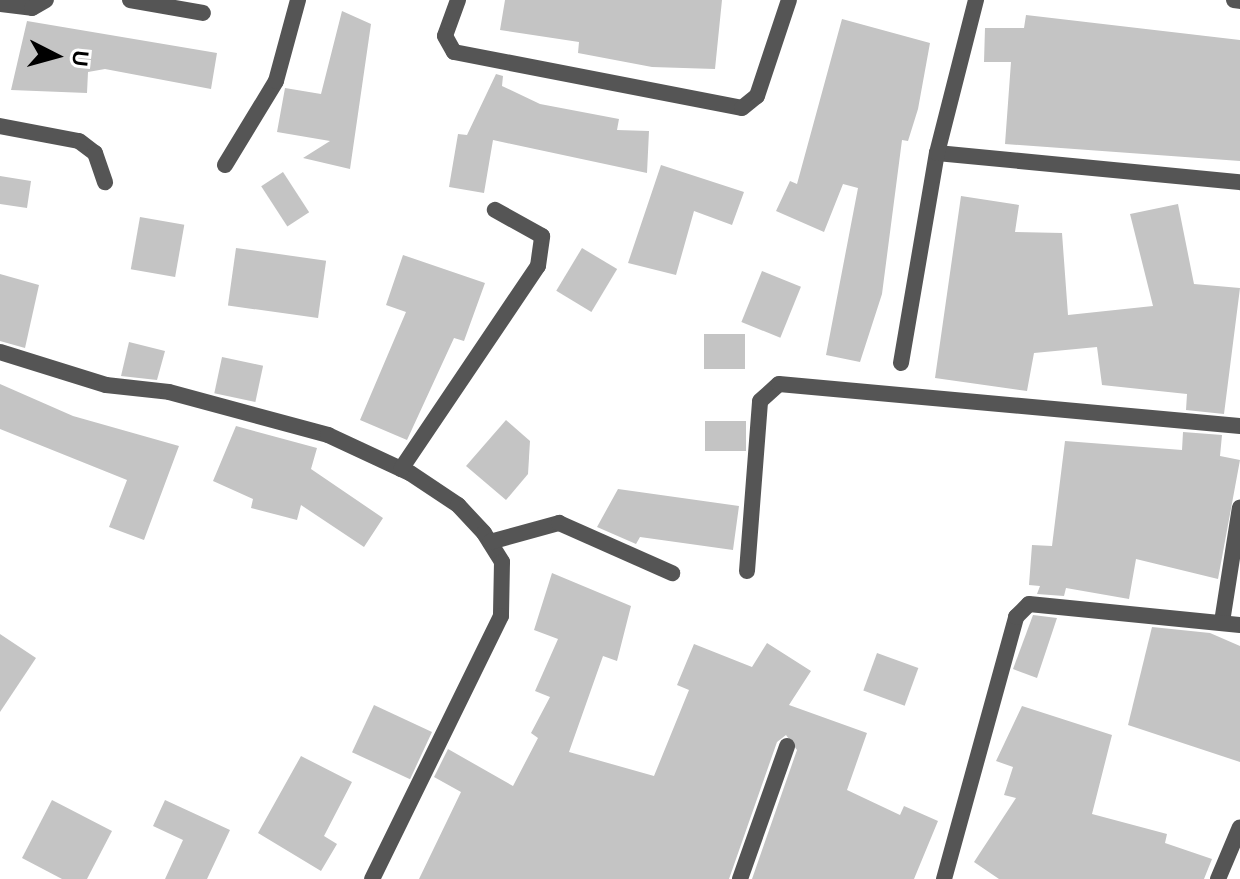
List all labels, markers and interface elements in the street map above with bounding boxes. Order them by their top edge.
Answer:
north arrow [16,16,96,96]
text: U [67,49,94,68]

